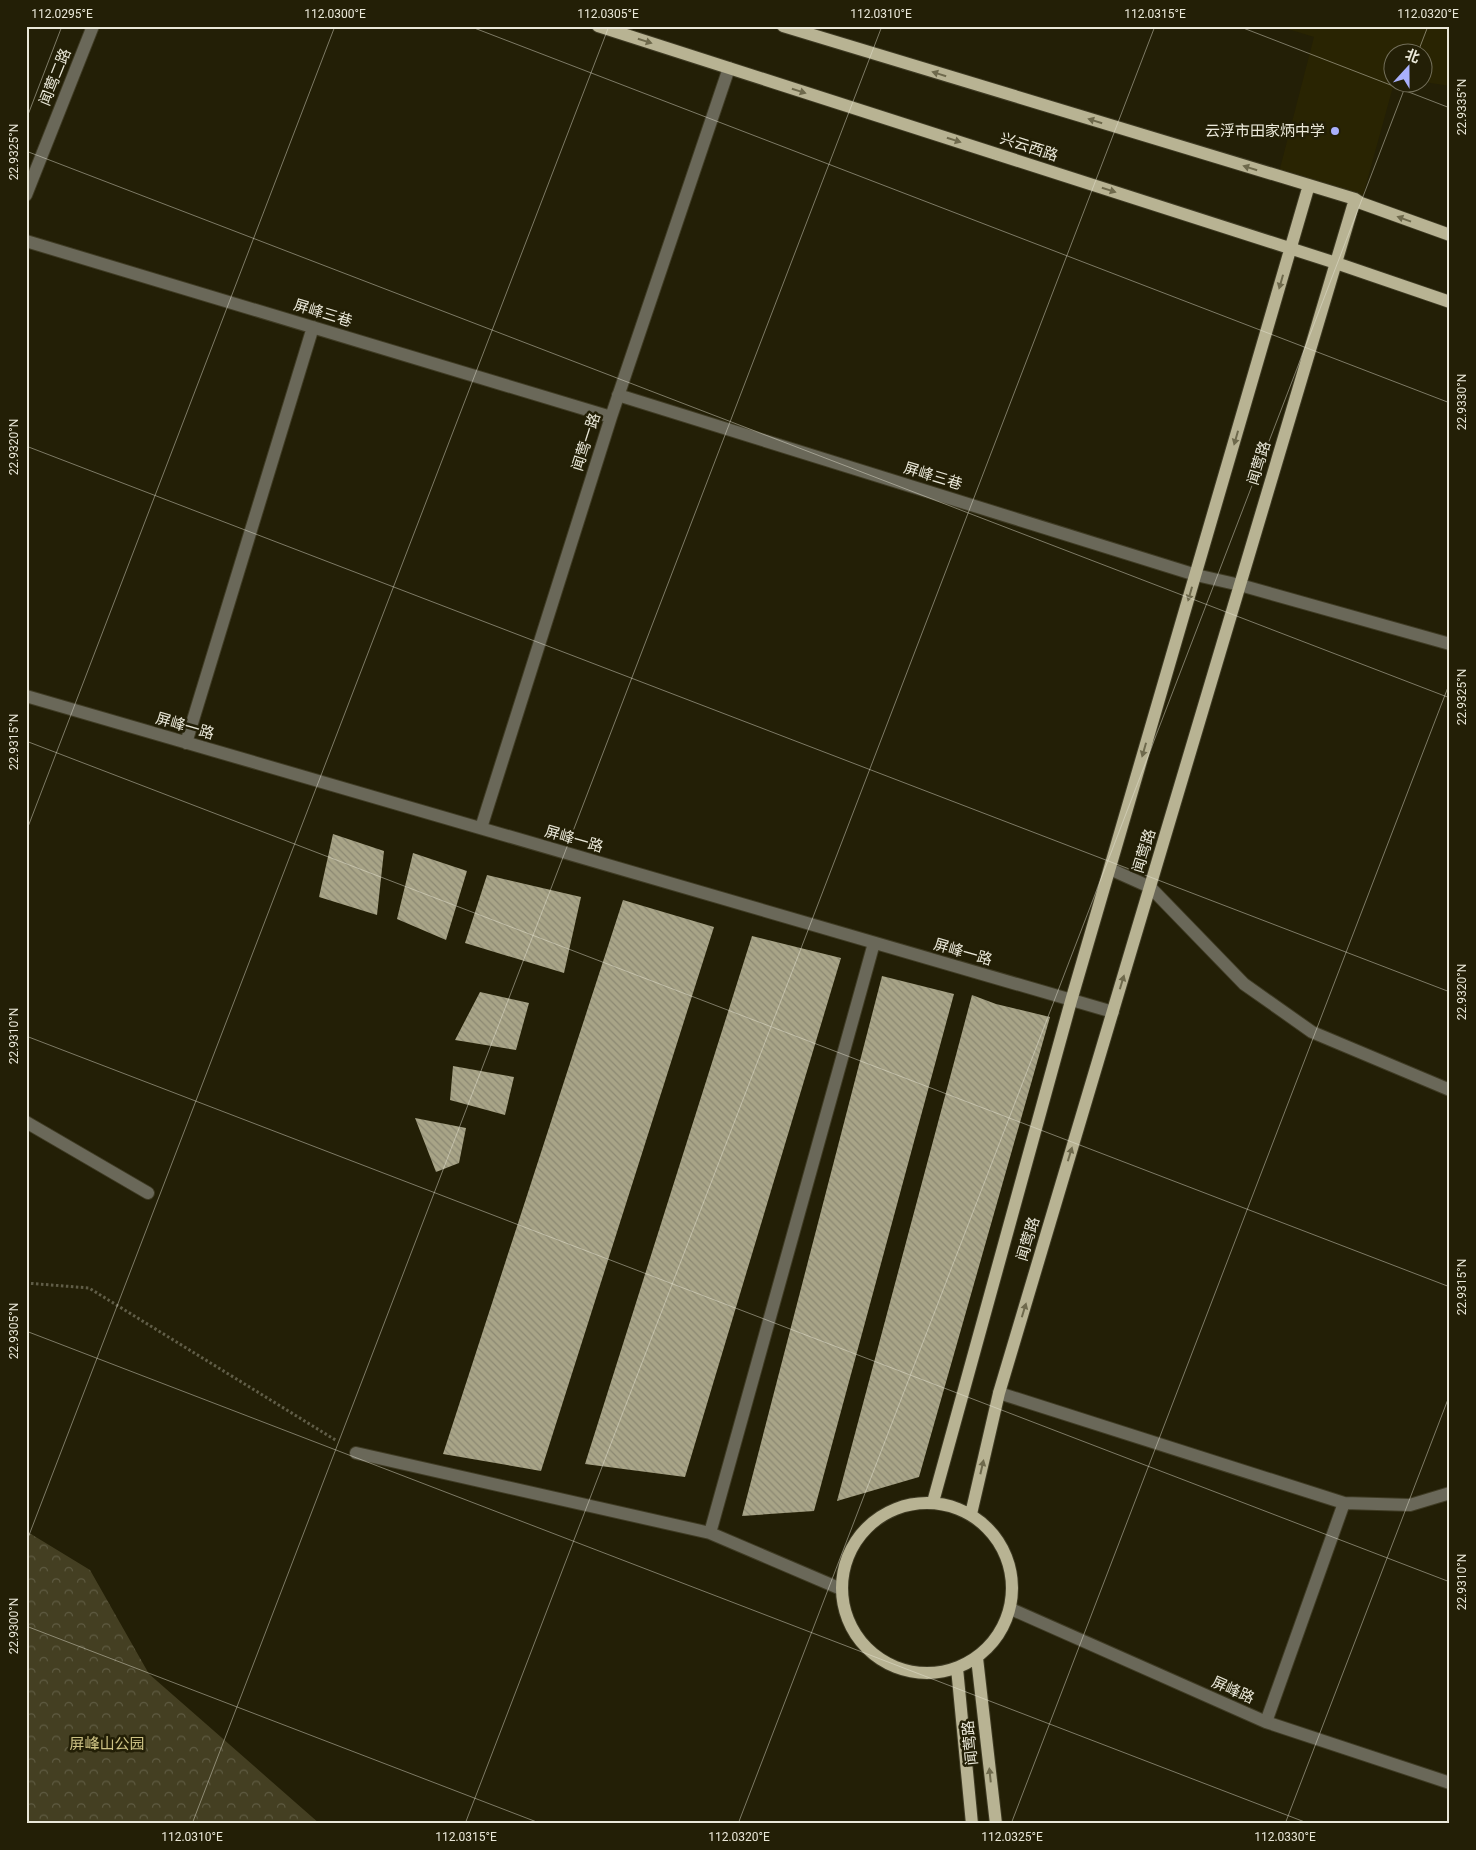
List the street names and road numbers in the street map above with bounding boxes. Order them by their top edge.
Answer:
street label: 闻莺二路 [35,46,75,108]
street label: 兴云西路 [998,129,1060,165]
street label: 屏峰三巷 [292,296,354,330]
street label: 闻莺一路 [568,411,604,473]
street label: 闻莺路 [1244,439,1274,487]
street label: 屏峰三巷 [902,459,964,493]
street label: 屏峰一路 [154,709,216,743]
street label: 屏峰一路 [543,822,605,856]
street label: 闻莺路 [1129,827,1159,875]
street label: 屏峰一路 [932,935,994,969]
street label: 闻莺路 [1013,1215,1043,1263]
street label: 屏峰路 [1209,1673,1257,1707]
street label: 闻莺路 [959,1720,981,1766]

